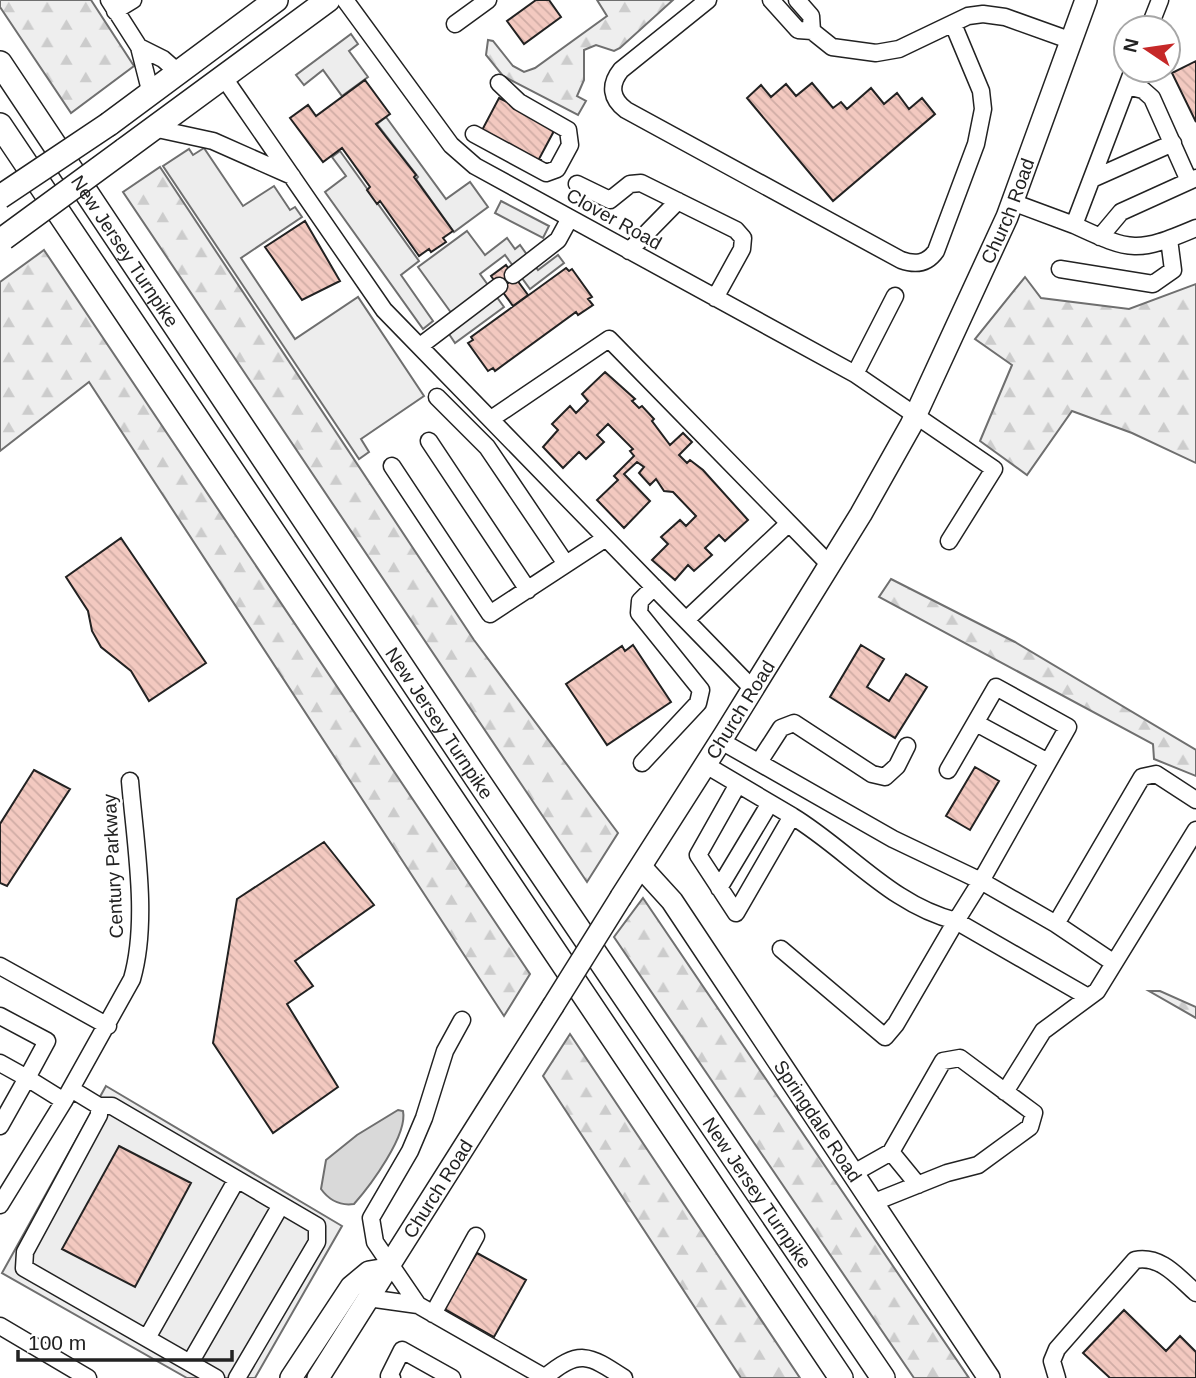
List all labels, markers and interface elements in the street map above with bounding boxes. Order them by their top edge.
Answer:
north arrow [1112,14,1182,84]
text: N [1119,36,1143,54]
street label: Church Road [976,155,1038,267]
street label: New Jersey Turnpike [67,171,183,331]
street label: Clover Road [563,184,665,254]
street label: New Jersey Turnpike [382,643,498,803]
street label: Church Road [701,656,778,763]
street label: Century Parkway [99,793,127,939]
street label: Springdale Road [770,1056,866,1186]
street label: New Jersey Turnpike [699,1113,816,1272]
street label: Church Road [399,1136,476,1242]
scale bar [18,1318,231,1362]
text: 100 m [28,1331,86,1354]

